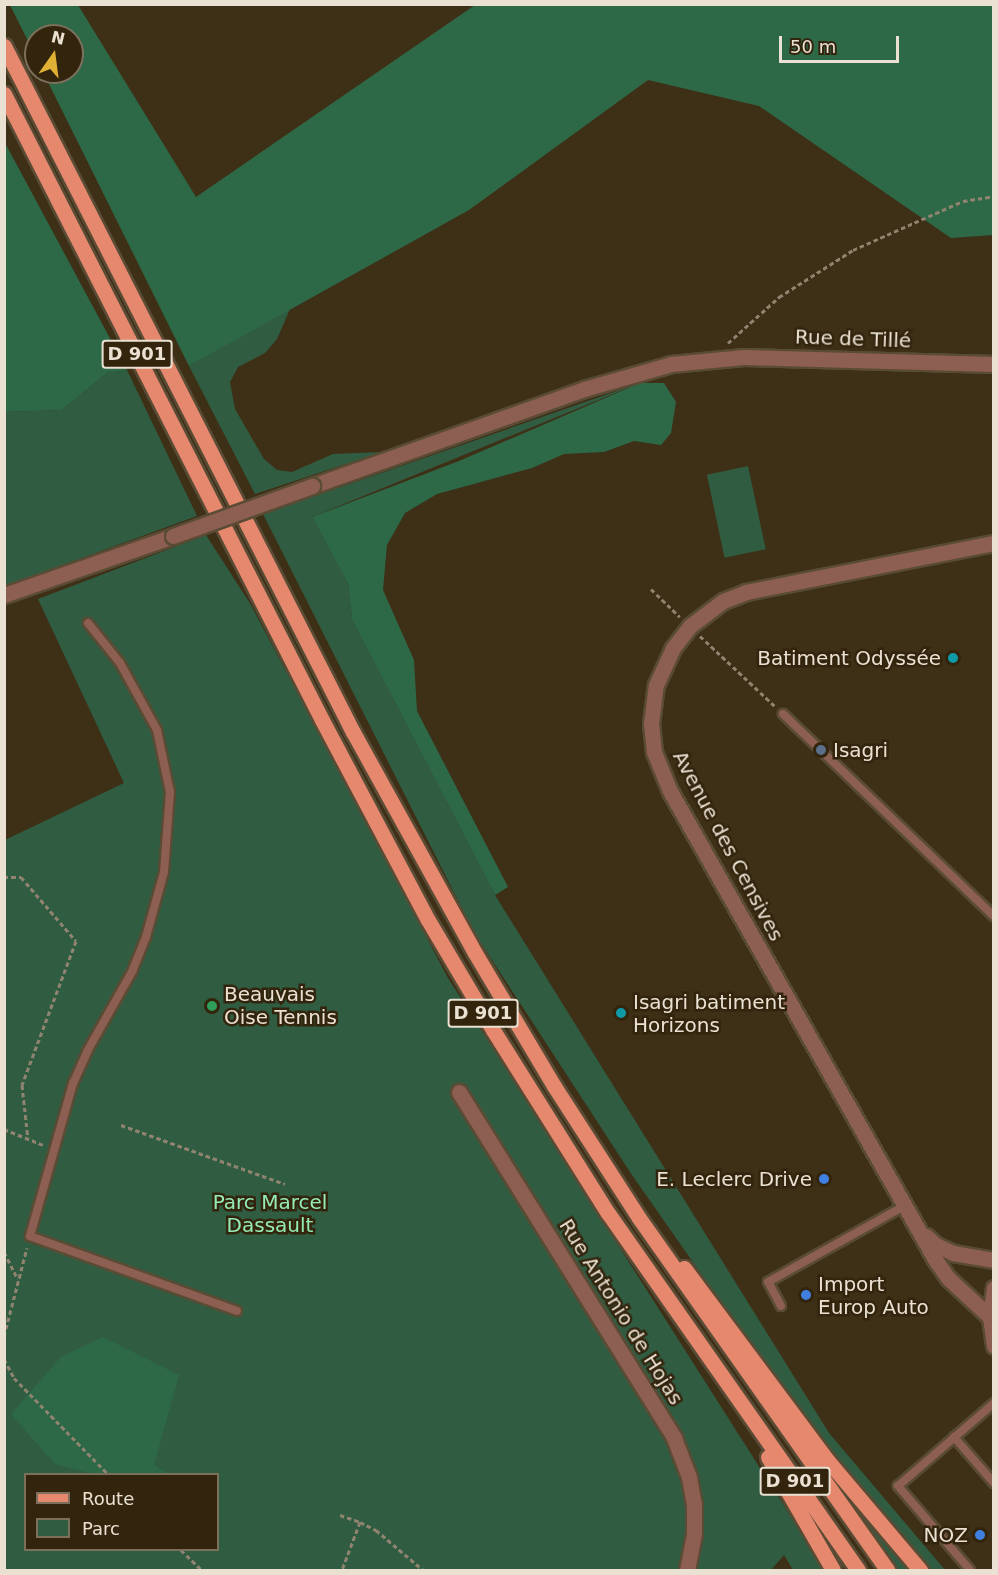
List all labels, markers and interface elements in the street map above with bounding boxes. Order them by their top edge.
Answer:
north arrow [24,24,84,84]
scale bar [782,24,902,62]
text: N [49,27,67,49]
text: 50 m [790,36,836,57]
street label: Rue de Tillé [794,325,912,353]
road number: D 901 [101,339,173,369]
place label: Batiment Odyssée [757,646,941,670]
marker: Batiment Odyssée [946,651,960,665]
place label: Isagri [833,738,888,762]
marker: Isagri [814,743,828,757]
street label: Avenue des Censives [668,747,788,945]
place label: Beauvais Oise Tennis [224,982,337,1029]
place label: Isagri batiment Horizons [633,990,785,1037]
road number: D 901 [447,998,519,1028]
marker: Beauvais Oise Tennis [205,999,219,1013]
marker: Isagri batiment Horizons [614,1006,628,1020]
place label: E. Leclerc Drive [656,1167,812,1191]
marker: E. Leclerc Drive [817,1172,831,1186]
park label: Parc Marcel Dassault [213,1191,327,1238]
street label: Rue Antonio de Hojas [554,1215,688,1409]
place label: Import Europ Auto [818,1272,929,1319]
marker: Import Europ Auto [799,1288,813,1302]
road number: D 901 [759,1466,831,1496]
legend [24,1473,219,1551]
text: Route [82,1488,134,1509]
text: Parc [82,1518,120,1539]
place label: NOZ [924,1523,968,1547]
marker: NOZ [973,1528,987,1542]

